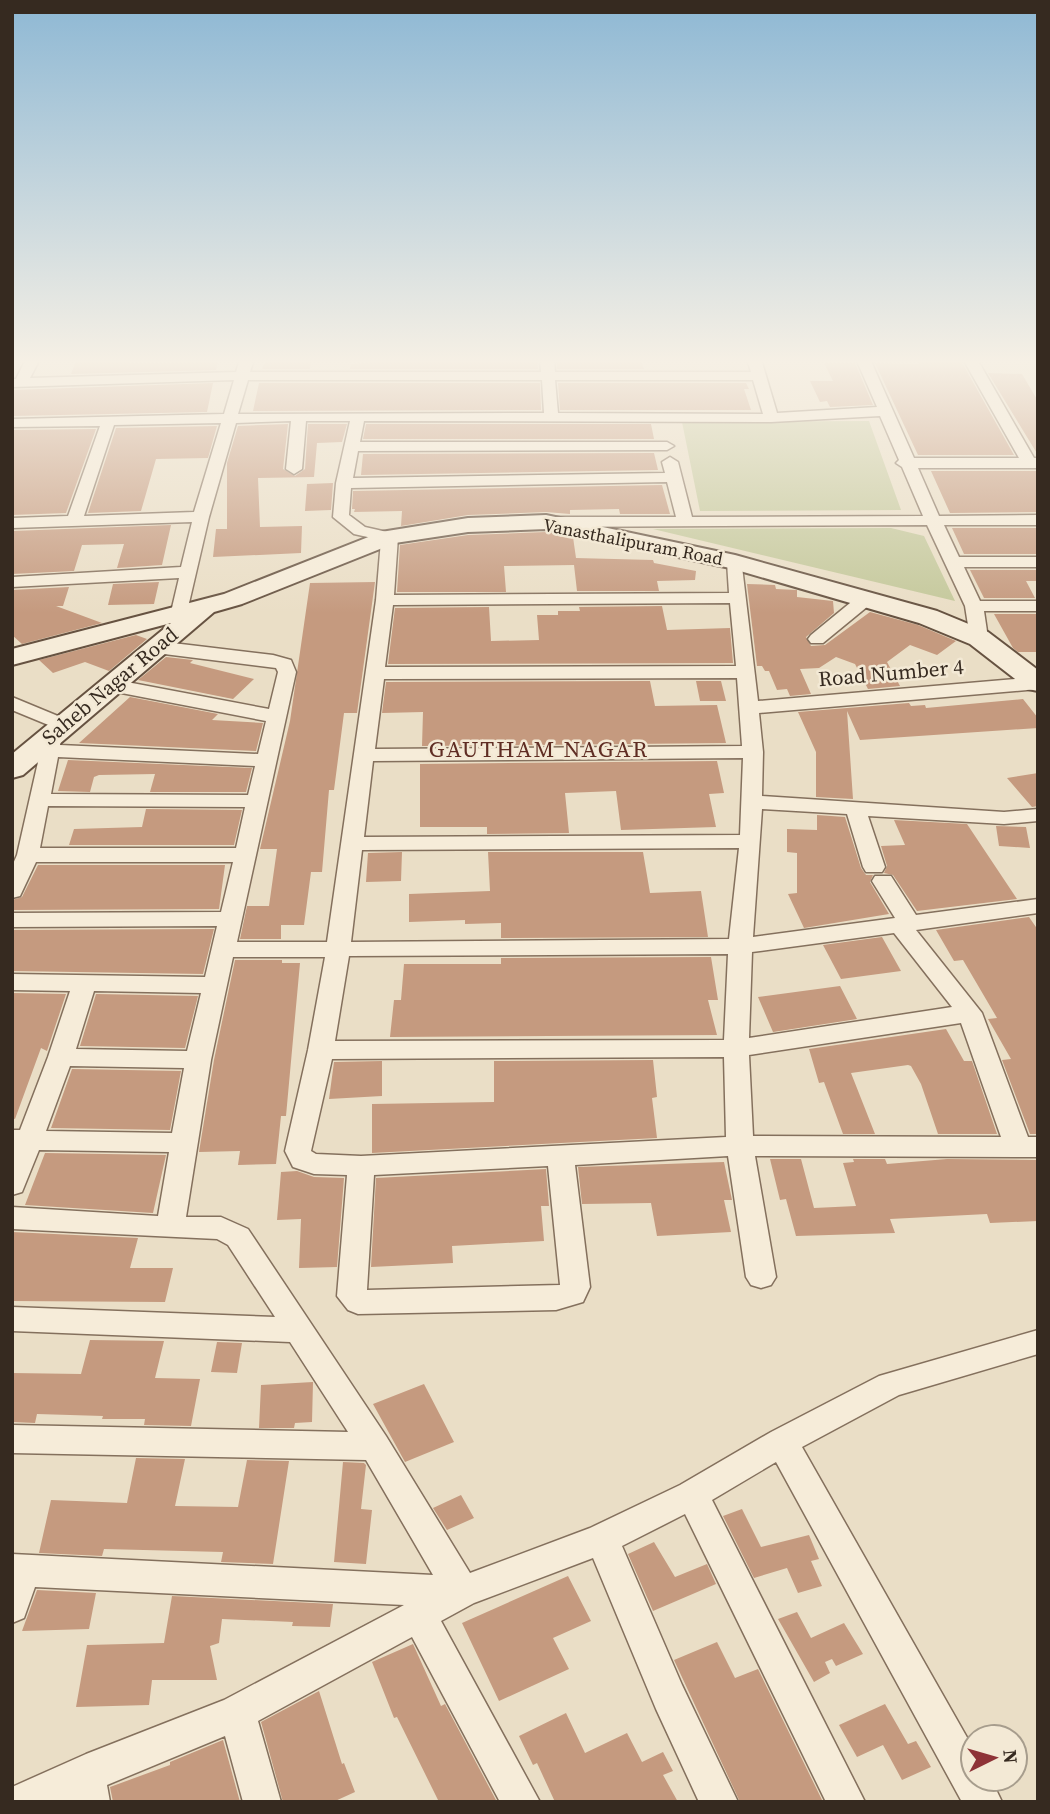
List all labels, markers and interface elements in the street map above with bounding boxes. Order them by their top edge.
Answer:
street label: Vanasthalipuram Road [541,512,725,571]
street label: Saheb Nagar Road [35,620,184,751]
street label: Road Number 4 [817,652,965,693]
district label: GAUTHAM NAGAR [429,733,649,765]
north arrow [959,1723,1029,1793]
text: N [997,1748,1025,1765]

